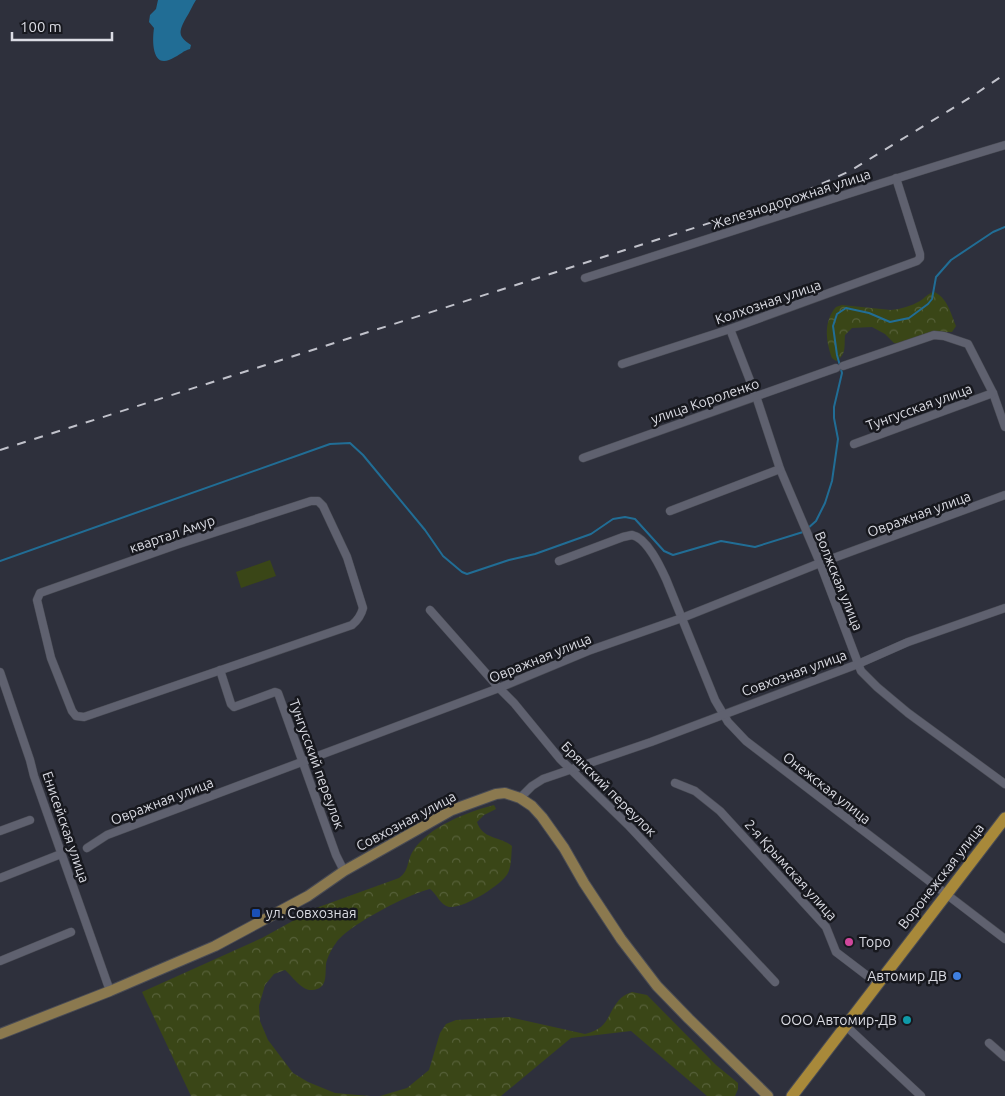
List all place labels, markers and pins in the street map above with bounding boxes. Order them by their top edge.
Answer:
place label: ул. Совхозная [266,905,356,921]
marker: ул. Совхозная [250,907,262,919]
place label: Торо [859,934,891,950]
marker: Торо [843,936,855,948]
place label: Автомир ДВ [867,968,947,984]
marker: Автомир ДВ [951,970,963,982]
place label: ООО Автомир-ДВ [780,1012,897,1028]
marker: ООО Автомир-ДВ [901,1014,913,1026]

